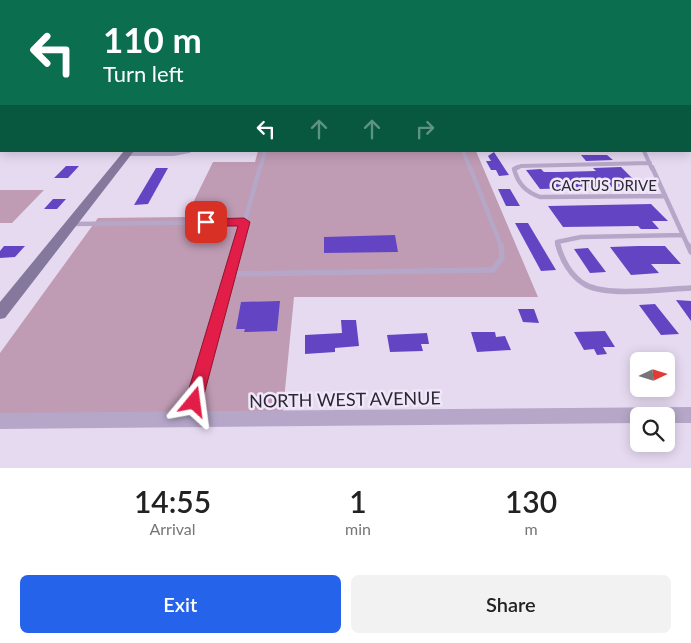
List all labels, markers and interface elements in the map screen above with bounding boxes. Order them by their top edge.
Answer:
text: 110 m [103,18,202,60]
icon: left [20,20,85,85]
text: Turn left [103,60,184,87]
icon: left [252,115,280,143]
icon: ahead [305,115,333,143]
icon: ahead [358,115,386,143]
icon: right [411,115,439,143]
street label: CACTUS DRIVE [551,176,657,194]
pin [185,201,227,243]
icon: arrive [192,208,220,236]
north arrow [630,352,675,398]
map controls [630,352,675,452]
position arrow [167,375,219,427]
street label: NORTH WEST AVENUE [249,386,441,412]
button: search [630,407,675,452]
text: 14:55 [134,483,211,519]
text: 1 [349,483,367,519]
text: 130 [505,483,557,519]
text: Arrival [149,519,196,538]
text: min [345,519,371,538]
text: m [524,519,538,538]
button: Exit [20,575,341,633]
button: Share [351,575,671,633]

